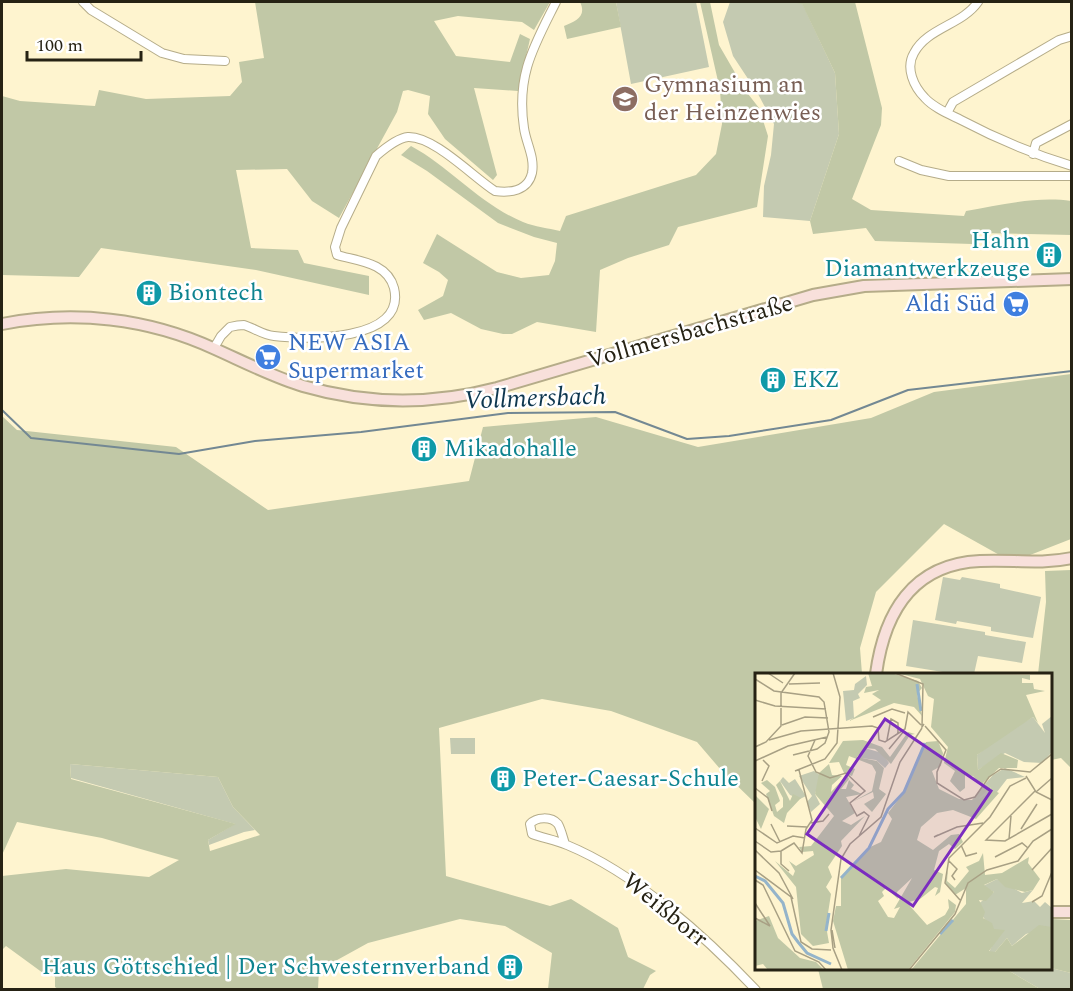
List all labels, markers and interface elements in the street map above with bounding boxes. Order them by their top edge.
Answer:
scale bar [27,24,141,62]
text: 100 m [36,32,83,59]
place label: Gymnasium an der Heinzenwies [644,67,821,131]
school or university icon: Gymnasium an der Heinzenwies [610,84,640,114]
place label: Hahn Diamantwerkzeuge [824,223,1030,287]
building icon: Hahn Diamantwerkzeuge [1034,240,1064,270]
place label: Biontech [168,275,264,311]
building icon: Biontech [134,278,164,308]
street label: Vollmersbachstraße [583,285,797,379]
place label: Aldi Süd [905,286,996,322]
supermarket icon: Aldi Süd [1001,289,1031,319]
place label: NEW ASIA Supermarket [288,325,424,389]
supermarket icon: NEW ASIA Supermarket [253,342,283,372]
place label: EKZ [792,362,840,398]
building icon: EKZ [758,365,788,395]
water label: Vollmersbach [463,376,607,420]
place label: Mikadohalle [444,431,577,467]
building icon: Mikadohalle [409,434,439,464]
inset map [755,673,1052,970]
place label: Peter-Caesar-Schule [522,761,739,797]
building icon: Peter-Caesar-Schule [488,764,518,794]
street label: Weißborr [614,864,716,956]
place label: Haus Göttschied | Der Schwesternverband [42,949,490,985]
building icon: Haus Göttschied | Der Schwesternverband [495,952,525,982]

